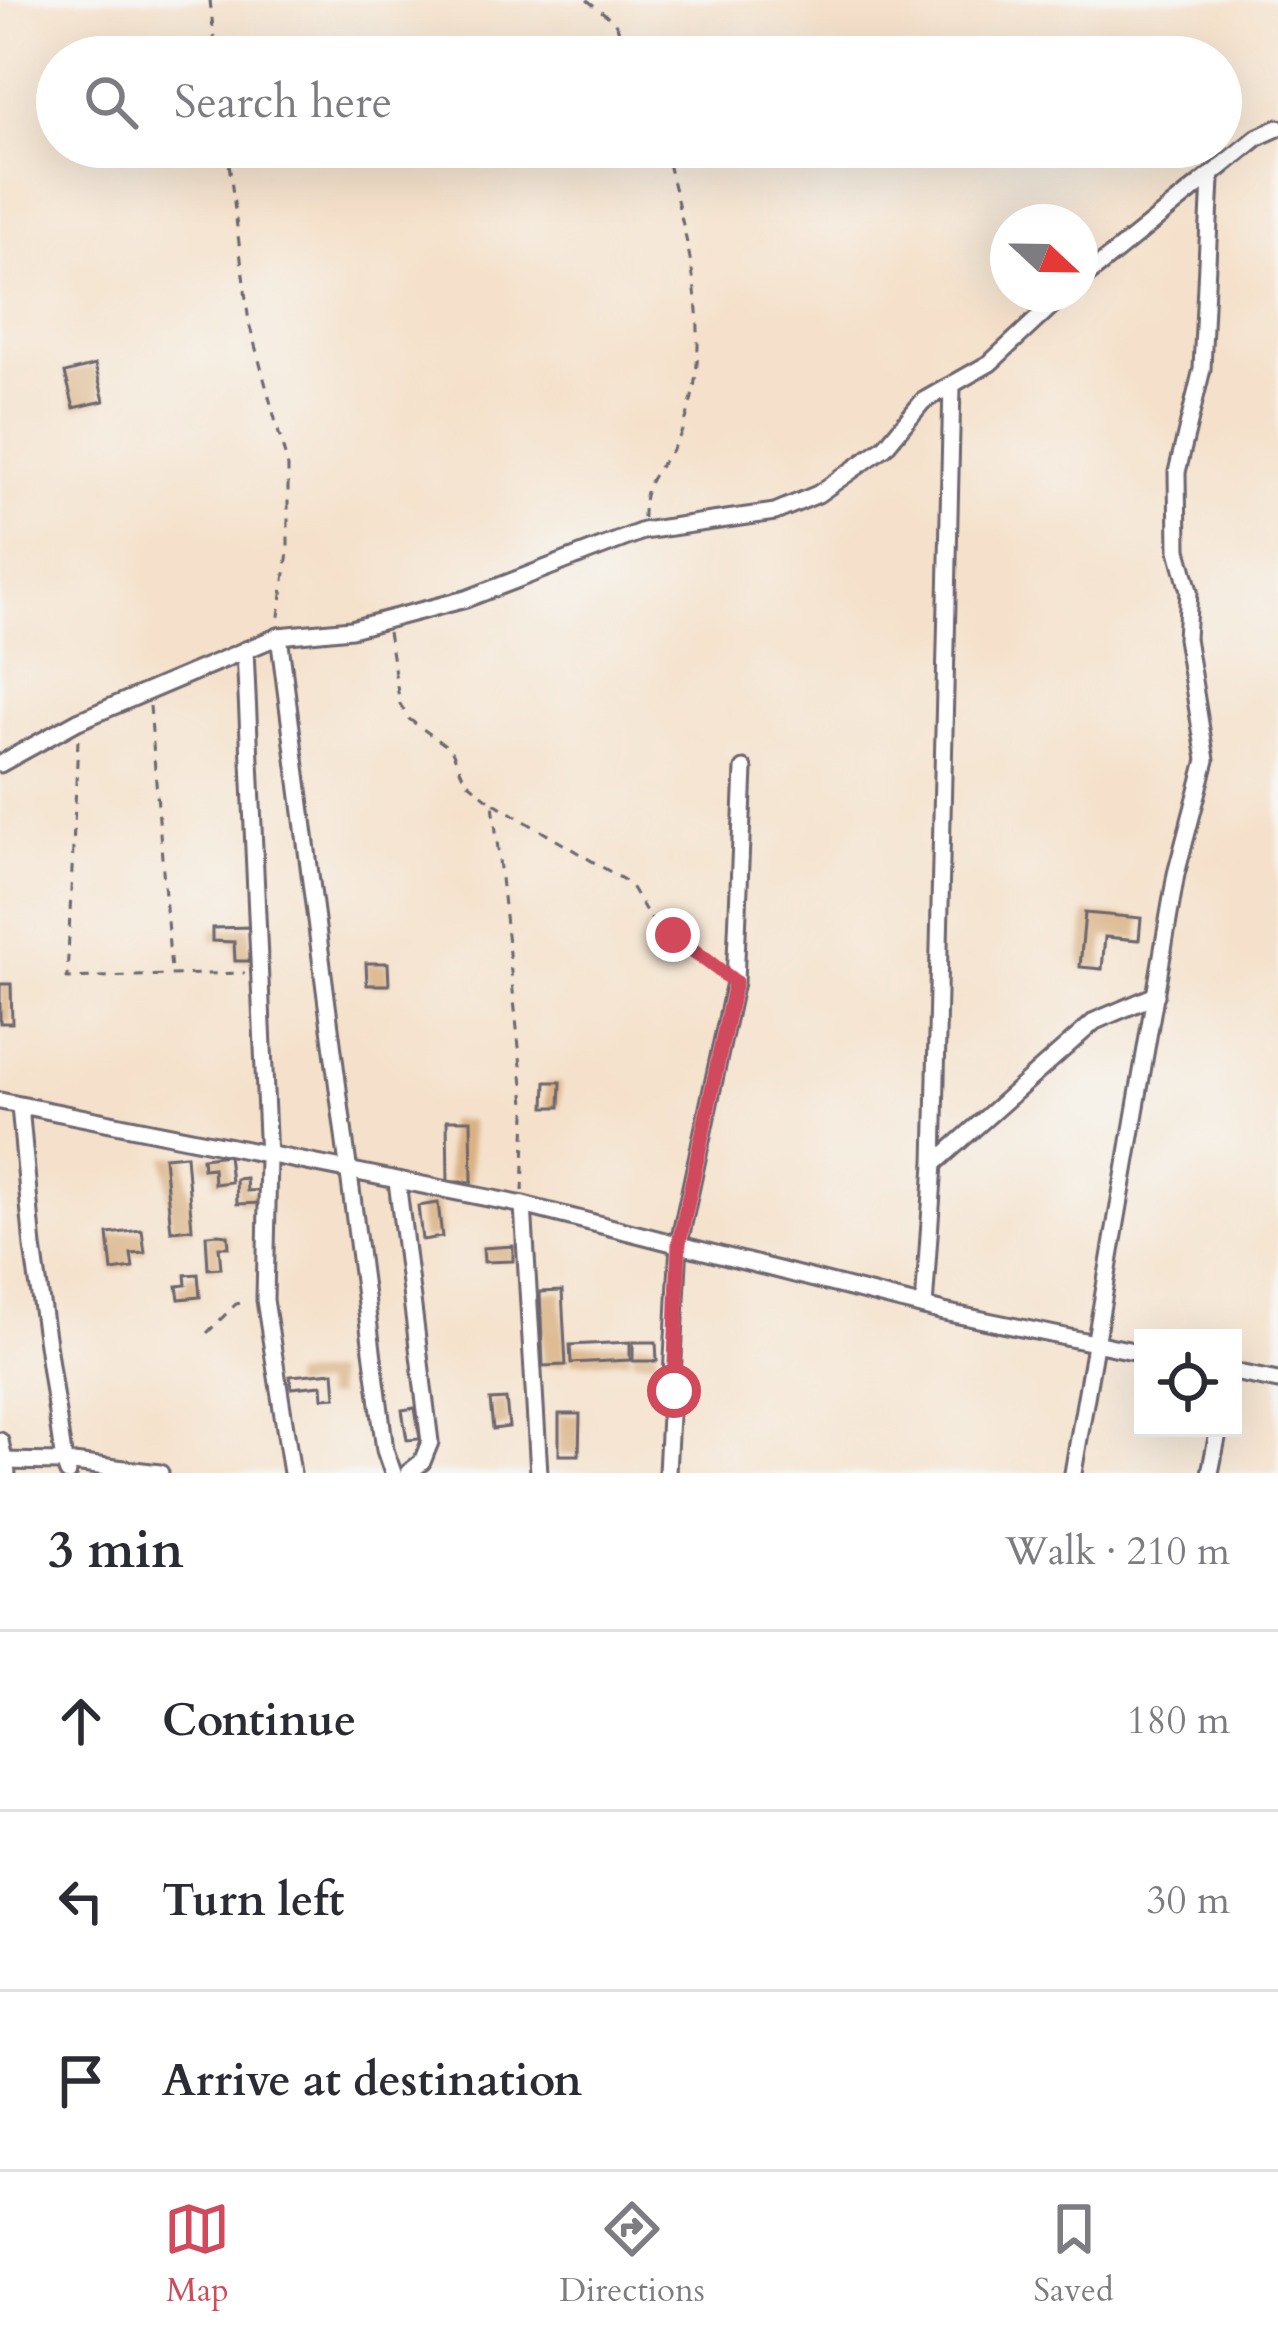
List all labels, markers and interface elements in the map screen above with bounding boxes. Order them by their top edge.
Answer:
search box [36,36,1242,168]
icon: search [78,69,144,135]
text: Search here [174,72,392,133]
north arrow [990,204,1098,312]
route end [646,908,700,962]
map controls [1134,1329,1242,1437]
button: locate [1134,1329,1242,1437]
route start [647,1364,701,1418]
text: 3 min [48,1516,184,1586]
text: Walk · 210 m [1005,1525,1230,1578]
icon: ahead [48,1688,114,1754]
text: Continue [162,1690,356,1751]
text: 180 m [1127,1694,1230,1747]
icon: left [48,1868,114,1934]
text: Turn left [162,1870,344,1931]
text: 30 m [1147,1874,1230,1927]
icon: arrive [48,2048,114,2114]
text: Arrive at destination [162,2050,582,2111]
tab: Map [164,2196,230,2313]
tab: Directions [559,2196,705,2313]
tab: Saved [1034,2196,1114,2313]

